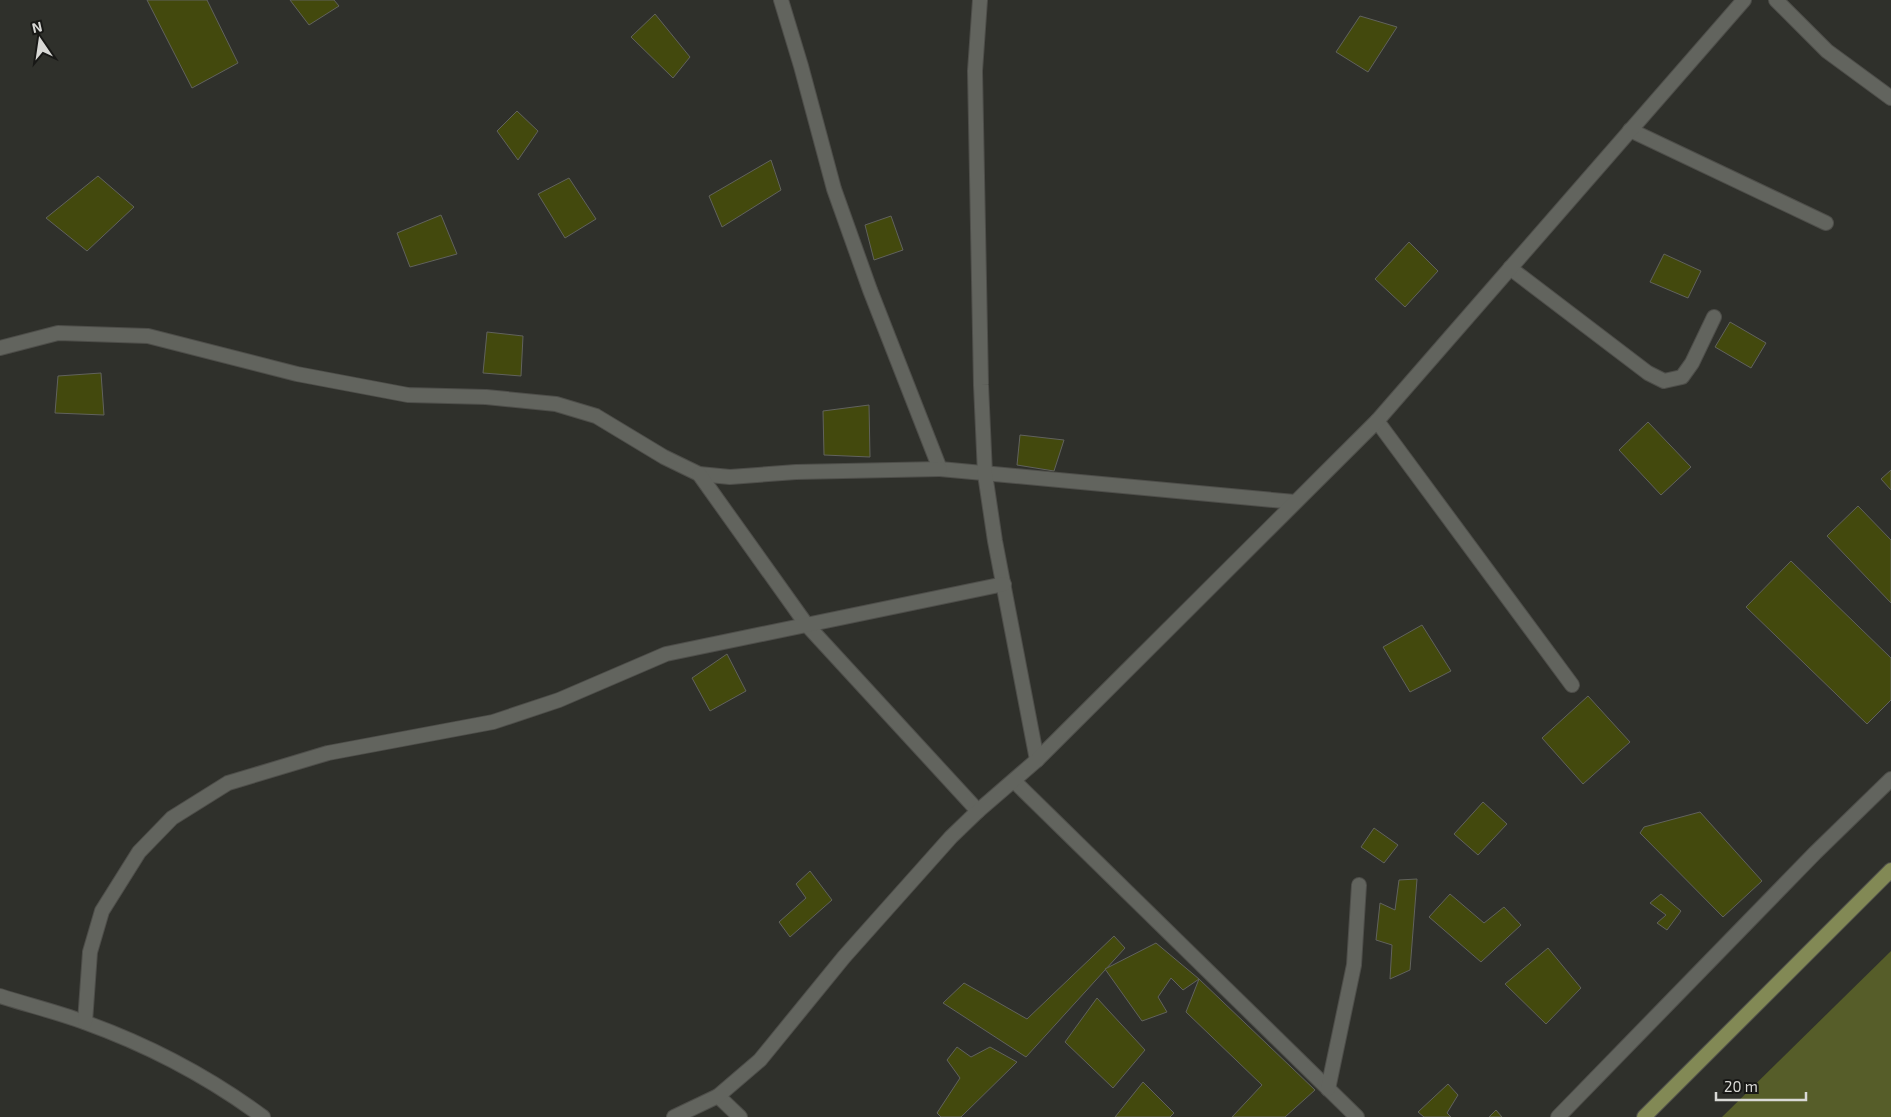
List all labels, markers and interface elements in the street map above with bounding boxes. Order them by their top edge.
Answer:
north arrow [15,15,65,65]
text: N [30,17,44,36]
scale bar [1716,1070,1806,1102]
text: 20 m [1724,1077,1758,1095]

